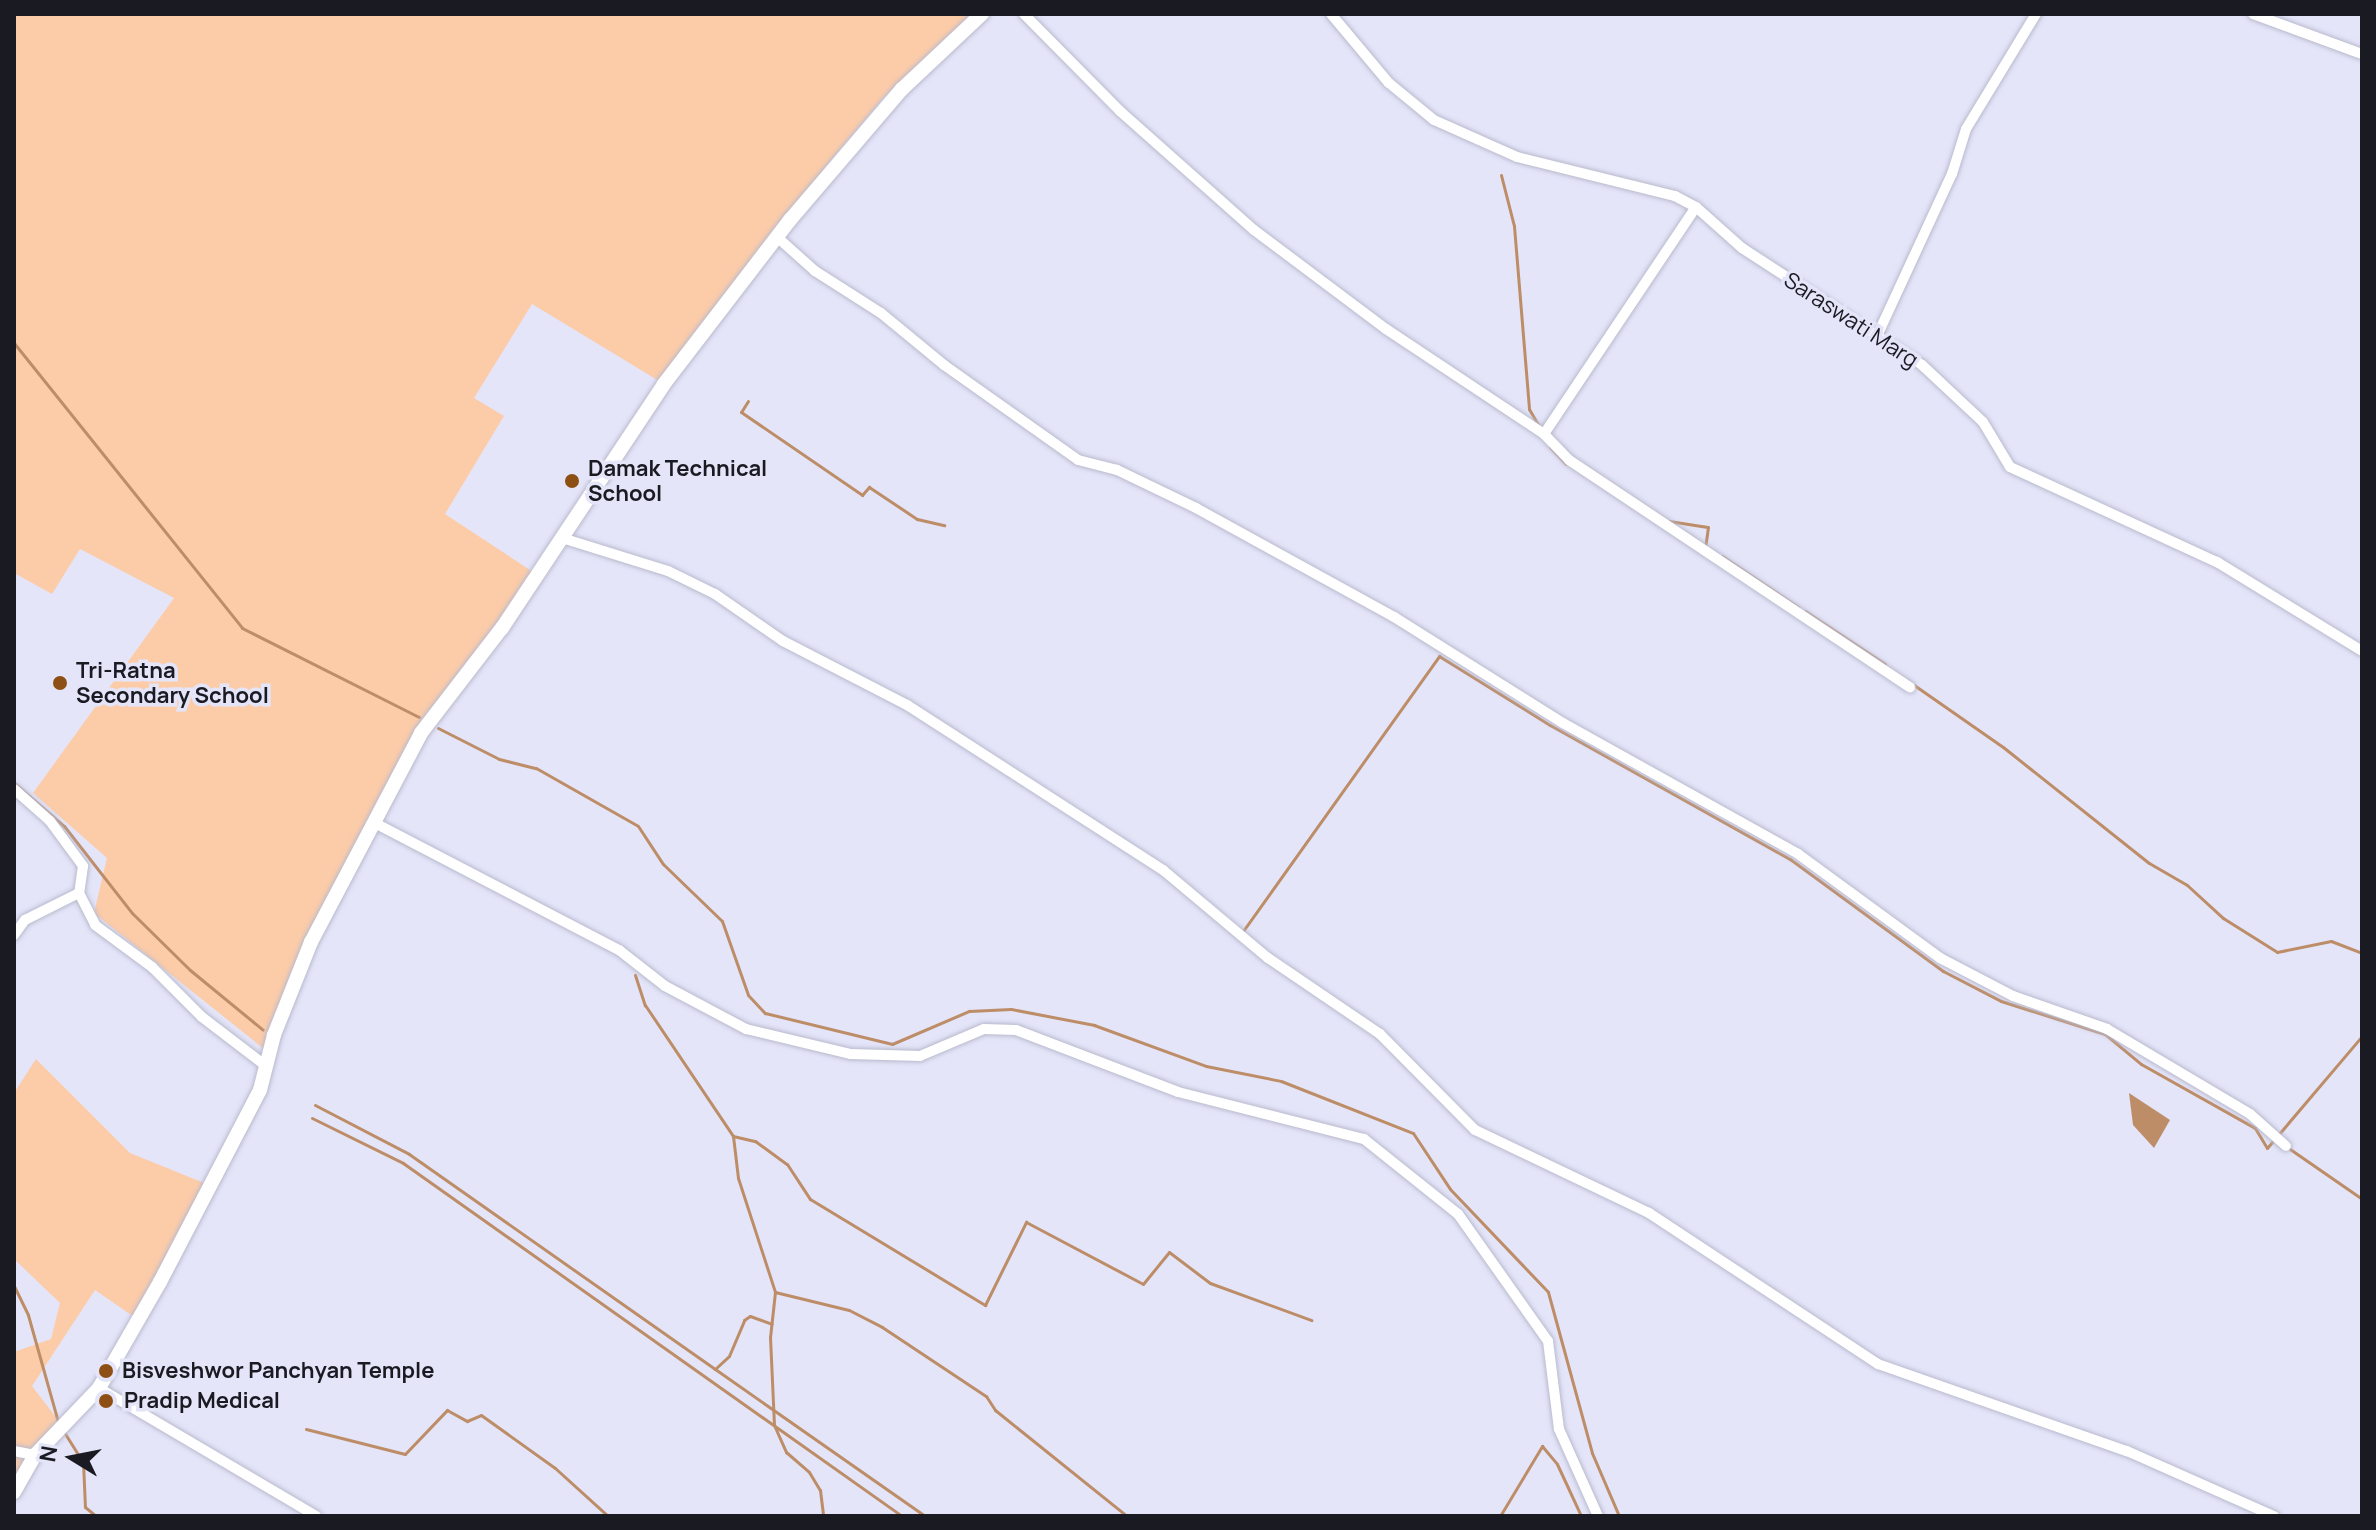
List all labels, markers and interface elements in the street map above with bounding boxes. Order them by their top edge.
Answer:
street label: Saraswati Marg [1779,267,1923,373]
place label: Damak Technical School [588,455,767,506]
marker: Damak Technical School [563,472,581,490]
place label: Tri-Ratna Secondary School [76,657,269,708]
marker: Tri-Ratna Secondary School [51,674,69,692]
place label: Bisveshwor Panchyan Temple [122,1358,435,1384]
marker: Bisveshwor Panchyan Temple [97,1362,115,1380]
place label: Pradip Medical [124,1388,280,1414]
marker: Pradip Medical [95,1390,117,1412]
north arrow [32,1418,112,1498]
text: N [32,1443,65,1464]

